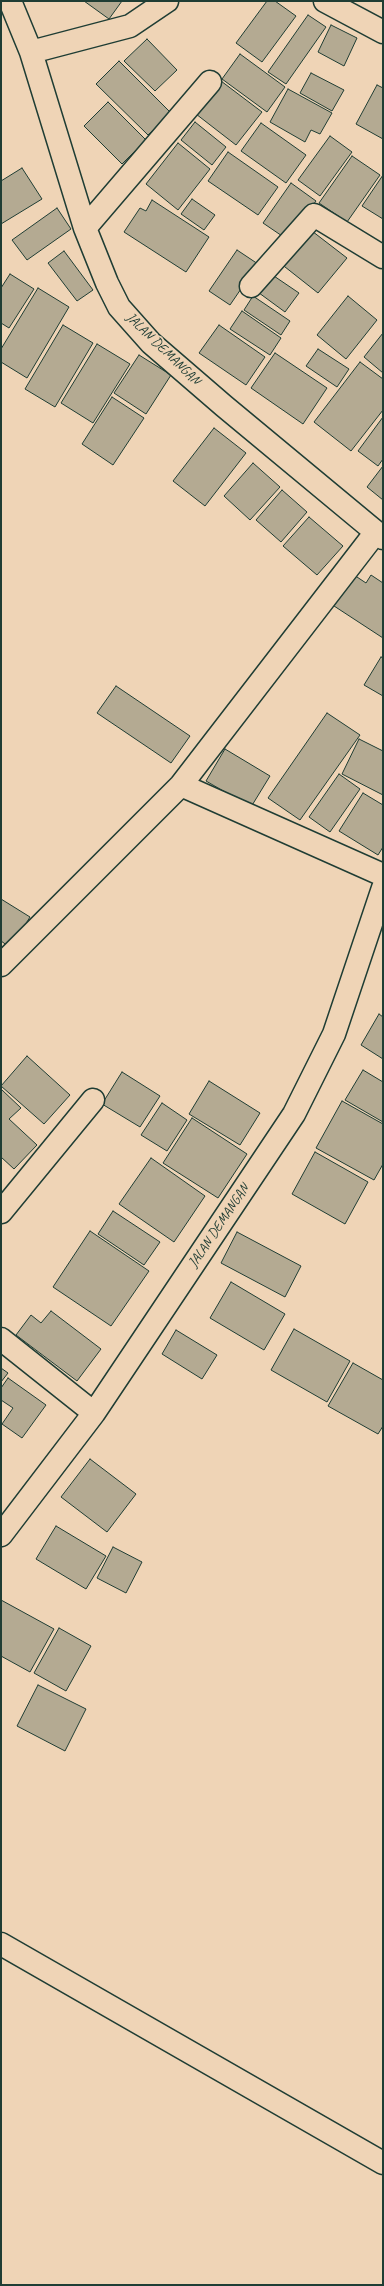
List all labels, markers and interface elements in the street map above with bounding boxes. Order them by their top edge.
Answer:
street label: JALAN DEMANGAN [122,309,204,389]
street label: JALAN DEMANGAN [185,1181,253,1271]

